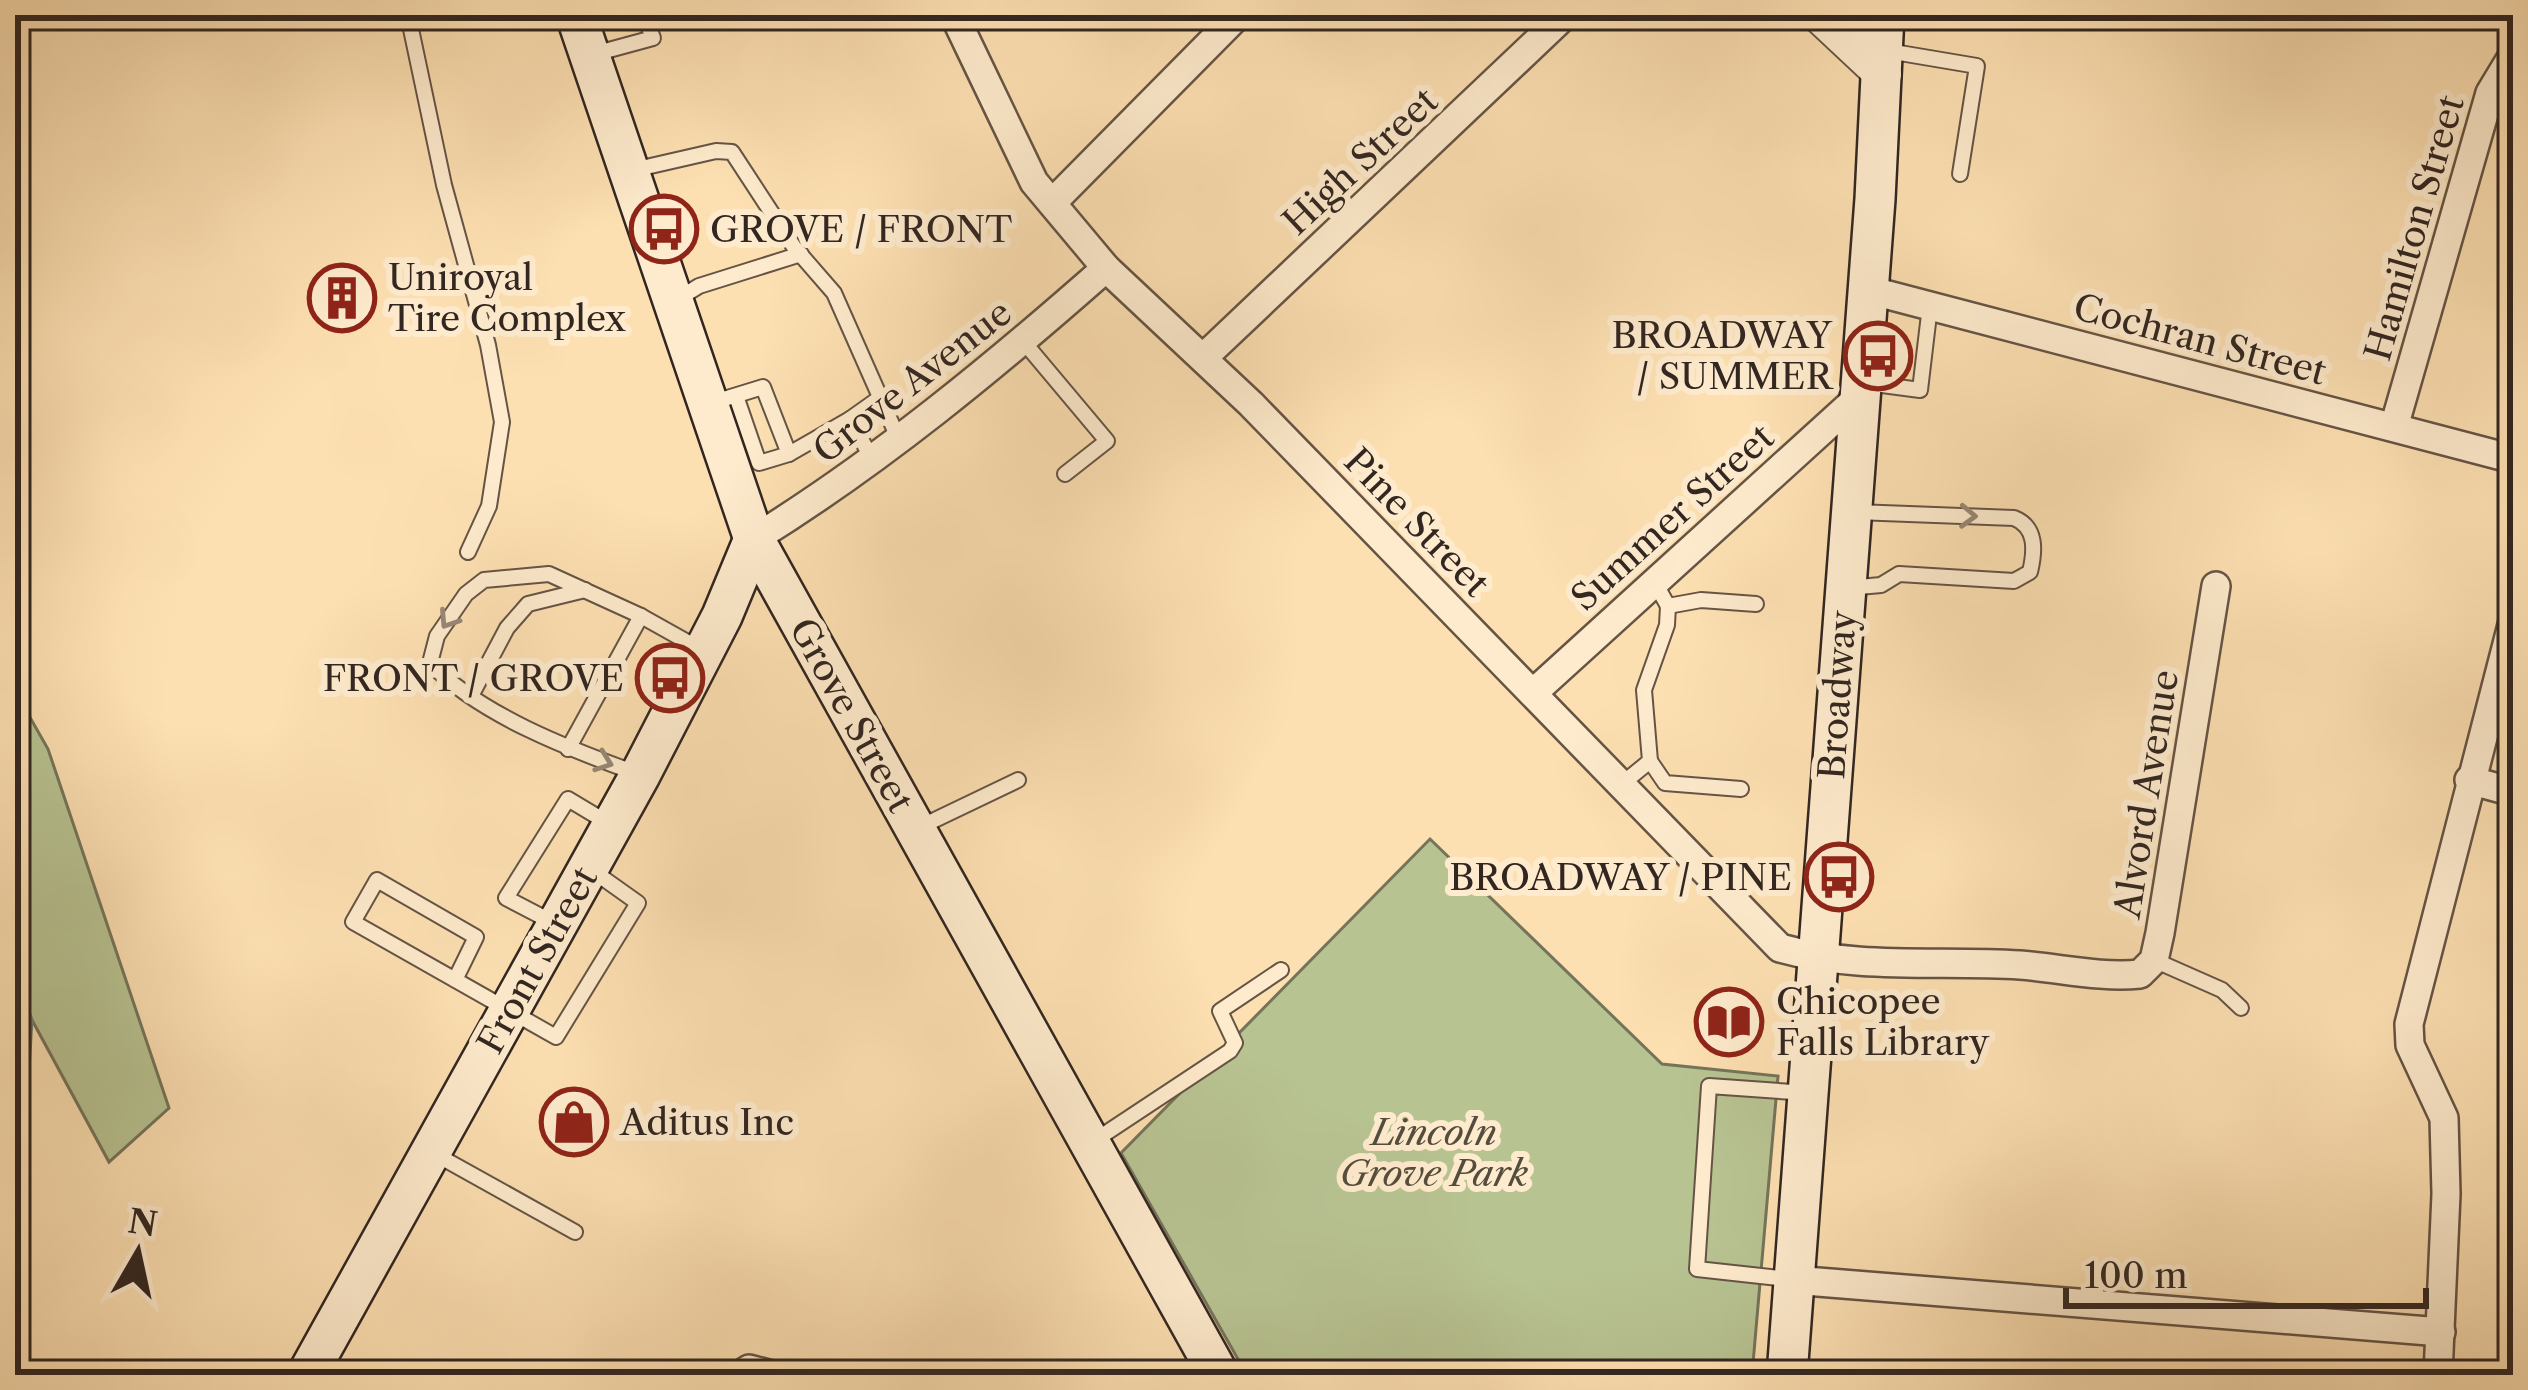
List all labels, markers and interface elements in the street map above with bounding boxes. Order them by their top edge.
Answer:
street label: High Street [1274,78,1446,244]
street label: Hamilton Street [2355,90,2473,366]
bus stop icon: GROVE / FRONT [629,194,699,264]
place label: GROVE / FRONT [710,207,1012,251]
place label: Uniroyal Tire Complex [388,255,626,340]
building icon: Uniroyal Tire Complex [307,263,377,333]
street label: Cochran Street [2069,284,2331,394]
street label: Grove Avenue [804,290,1020,472]
place label: BROADWAY / SUMMER [1612,313,1834,398]
bus stop icon: BROADWAY / SUMMER [1843,321,1913,391]
street label: Summer Street [1562,414,1782,619]
street label: Pine Street [1336,439,1499,605]
one-way arrow [1959,503,1978,529]
one-way arrow [441,607,463,629]
street label: Broadway [1809,608,1865,781]
street label: Grove Street [781,610,923,820]
bus stop icon: FRONT / GROVE [635,643,705,713]
place label: FRONT / GROVE [323,656,624,700]
street label: Alvord Avenue [2105,667,2187,922]
one-way arrow [593,747,614,772]
bus stop icon: BROADWAY / PINE [1804,842,1874,912]
place label: BROADWAY / PINE [1449,855,1792,899]
street label: Front Street [468,859,607,1061]
place label: Chicopee Falls Library [1776,979,1990,1064]
library icon: Chicopee Falls Library [1694,987,1764,1057]
shop icon: Aditus Inc [539,1087,609,1157]
place label: Aditus Inc [619,1100,794,1144]
park label: Lincoln Grove Park [1340,1110,1529,1195]
north arrow [78,1192,198,1312]
text: N [125,1200,160,1245]
scale bar [2066,1234,2426,1308]
text: 100 m [2084,1253,2188,1297]

